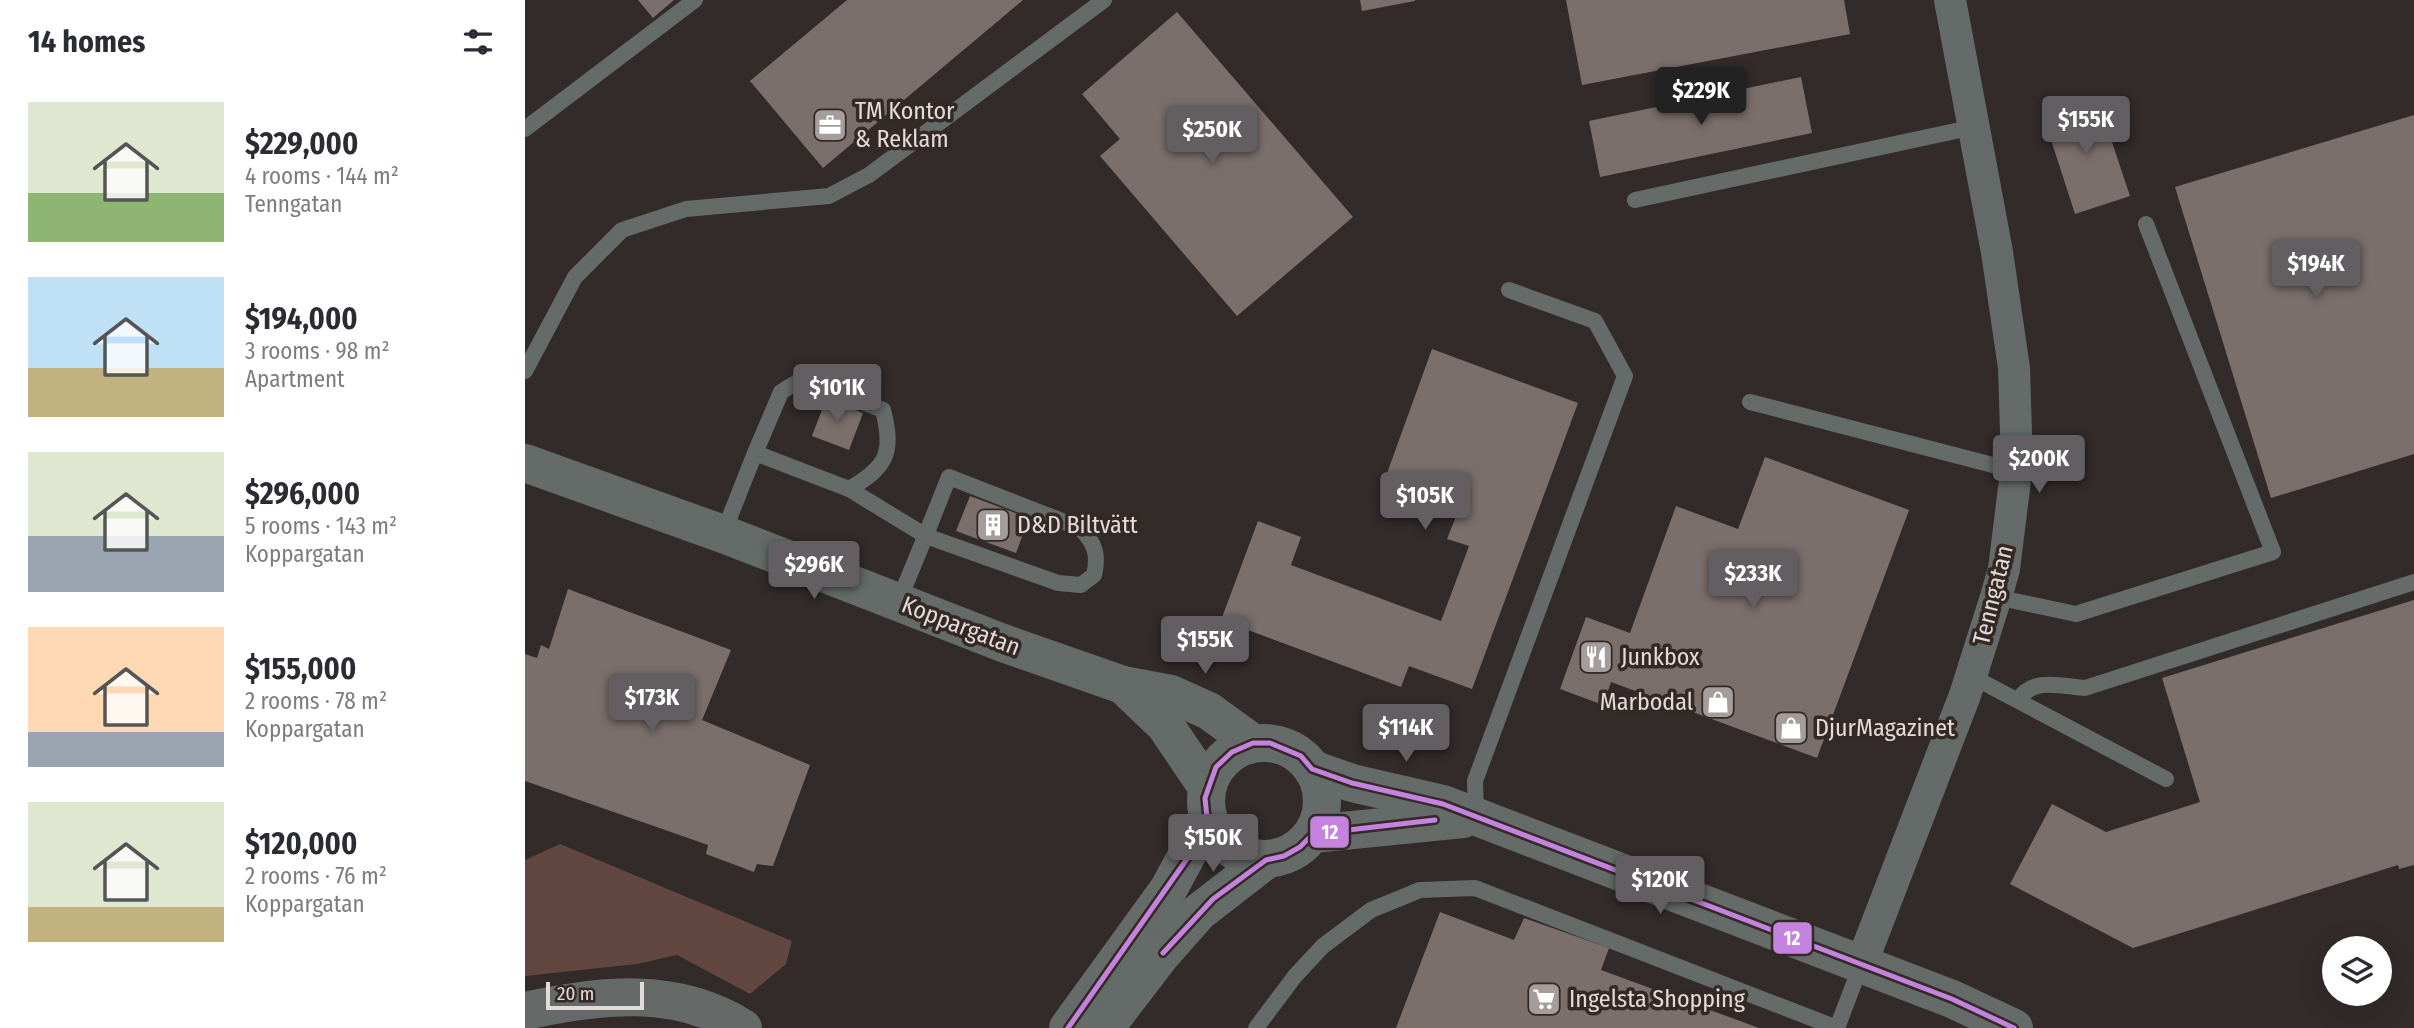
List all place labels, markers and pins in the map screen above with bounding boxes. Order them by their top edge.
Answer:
pin: $229K [1652,68,1750,127]
pin: $155K [2037,96,2135,156]
place label: TM Kontor & Reklam [855,97,955,153]
office icon: TM Kontor & Reklam [811,106,849,144]
pin: $250K [1163,106,1261,166]
pin: $194K [2267,240,2365,300]
pin: $101K [788,364,886,424]
pin: $200K [1990,435,2088,495]
pin: $105K [1376,472,1474,532]
building icon: D&D Biltvätt [974,506,1012,544]
place label: D&D Biltvätt [1017,511,1138,539]
pin: $296K [765,542,863,601]
pin: $233K [1704,550,1802,610]
pin: $155K [1156,616,1254,676]
restaurant icon: Junkbox [1577,638,1615,676]
place label: Junkbox [1621,643,1700,671]
pin: $173K [603,674,701,734]
shop icon: Marbodal [1699,683,1737,721]
place label: Marbodal [1600,688,1693,716]
pin: $114K [1357,704,1455,764]
shop icon: DjurMagazinet [1772,709,1810,747]
place label: DjurMagazinet [1815,714,1955,742]
pin: $150K [1164,814,1262,874]
pin: $120K [1611,856,1709,916]
supermarket icon: Ingelsta Shopping [1525,980,1563,1018]
place label: Ingelsta Shopping [1569,985,1746,1013]

